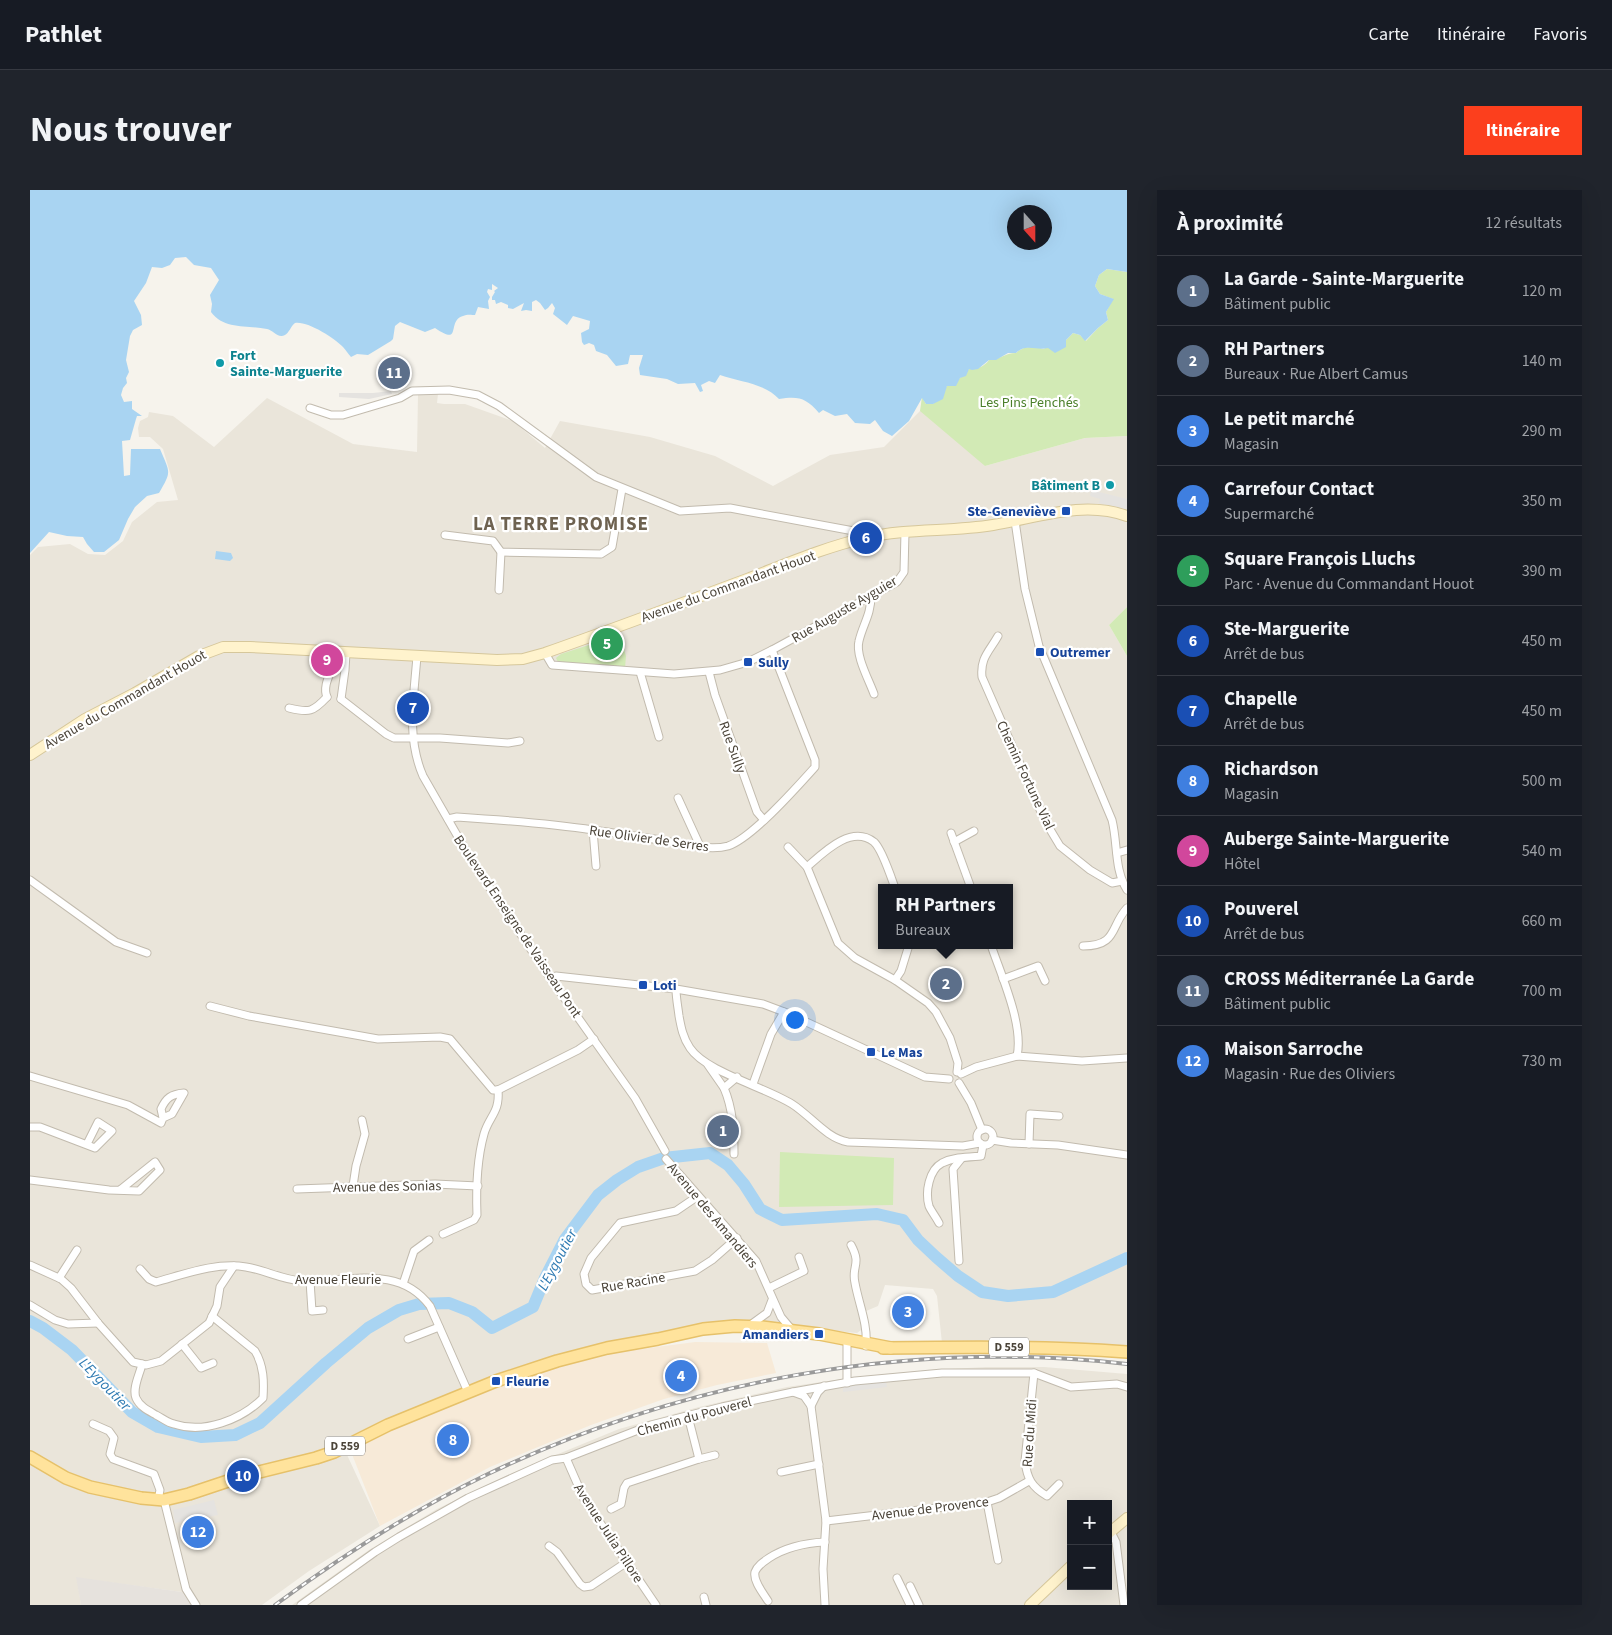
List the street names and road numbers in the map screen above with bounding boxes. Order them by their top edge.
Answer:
street label: Avenue du Commandant Houot [638,546,818,628]
street label: Rue Auguste Ayguier [788,571,901,648]
street label: Avenue du Commandant Houot [41,645,210,755]
street label: Rue Sully [713,718,751,777]
street label: Chemin Fortune Vial [991,718,1059,834]
street label: Rue Olivier de Serres [588,821,710,857]
street label: Boulevard Enseigne de Vaisseau Pont [448,831,586,1022]
street label: Avenue des Amandiers [662,1159,762,1273]
street label: Avenue des Sonias [333,1176,442,1198]
street label: Rue Racine [600,1268,667,1298]
street label: Avenue Fleurie [295,1270,381,1290]
road number: D 559 [989,1338,1029,1356]
street label: Chemin du Pouverel [635,1392,754,1442]
street label: Rue du Midi [1018,1398,1042,1468]
road number: D 559 [325,1436,365,1456]
street label: Avenue Julia Pillore [568,1480,648,1587]
street label: Avenue de Provence [870,1492,990,1526]

